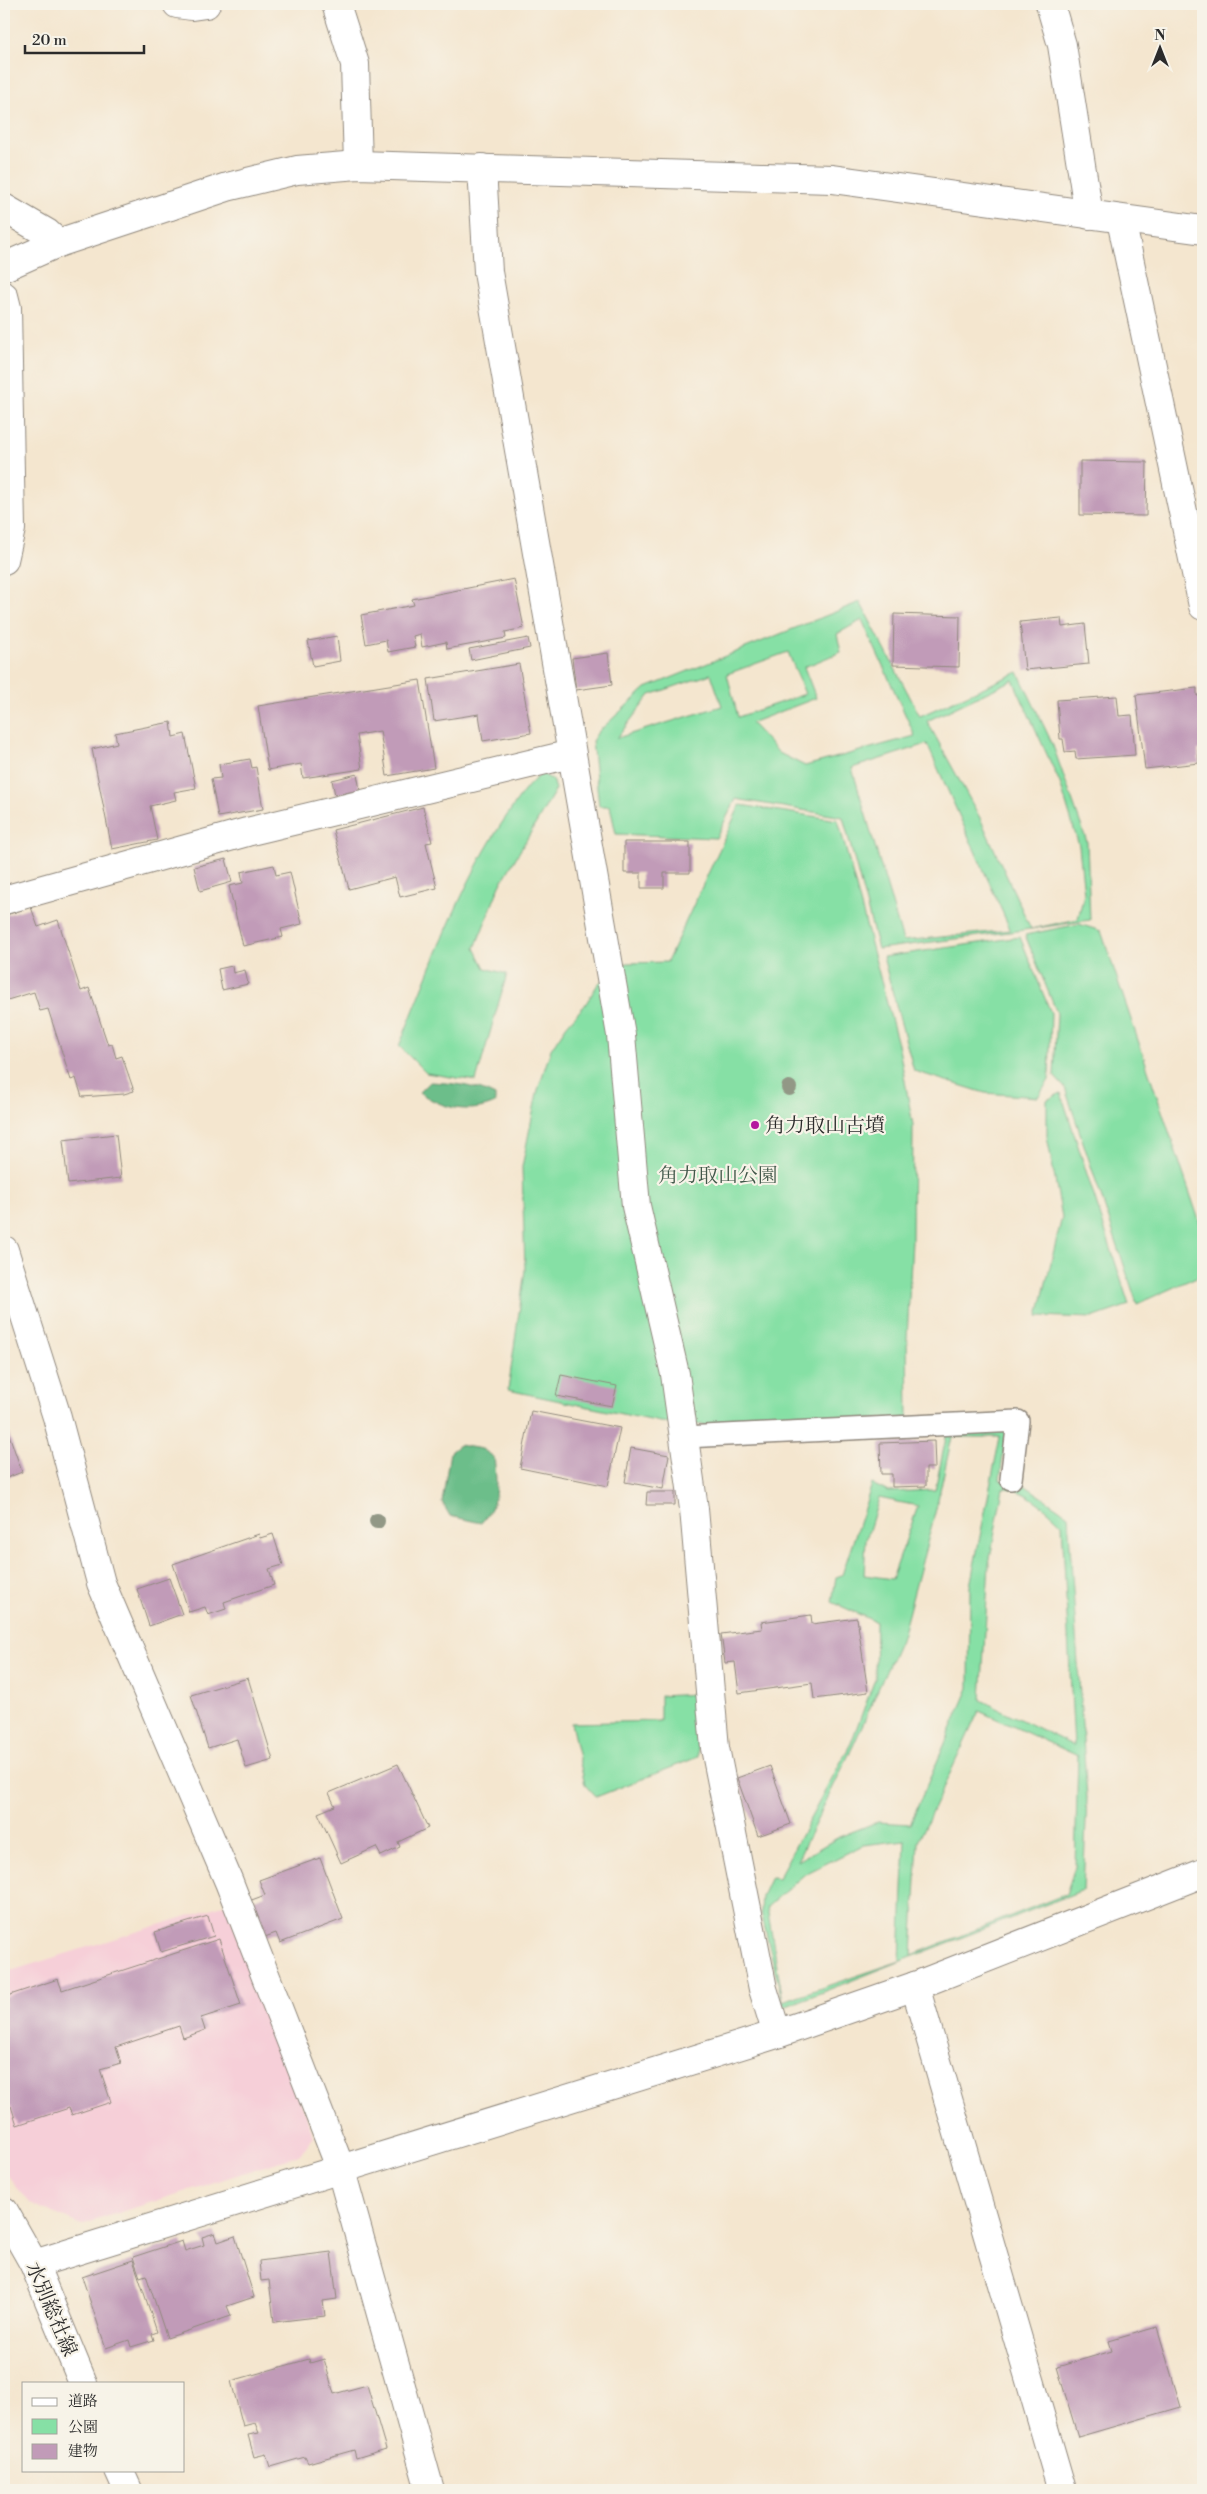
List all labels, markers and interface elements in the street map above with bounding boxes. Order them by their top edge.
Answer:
scale bar [25,22,144,54]
north arrow [1134,22,1184,72]
text: N [1154,27,1166,45]
text: 20 m [32,31,67,50]
place label: 角力取山古墳 [765,1114,885,1139]
marker: 角力取山古墳 [749,1119,761,1131]
park label: 角力取山公園 [658,1164,778,1189]
street label: 水別総社線 [20,2259,82,2360]
legend [22,2382,185,2472]
text: 道路 [68,2392,98,2411]
text: 公園 [68,2418,98,2437]
text: 建物 [68,2442,98,2461]

